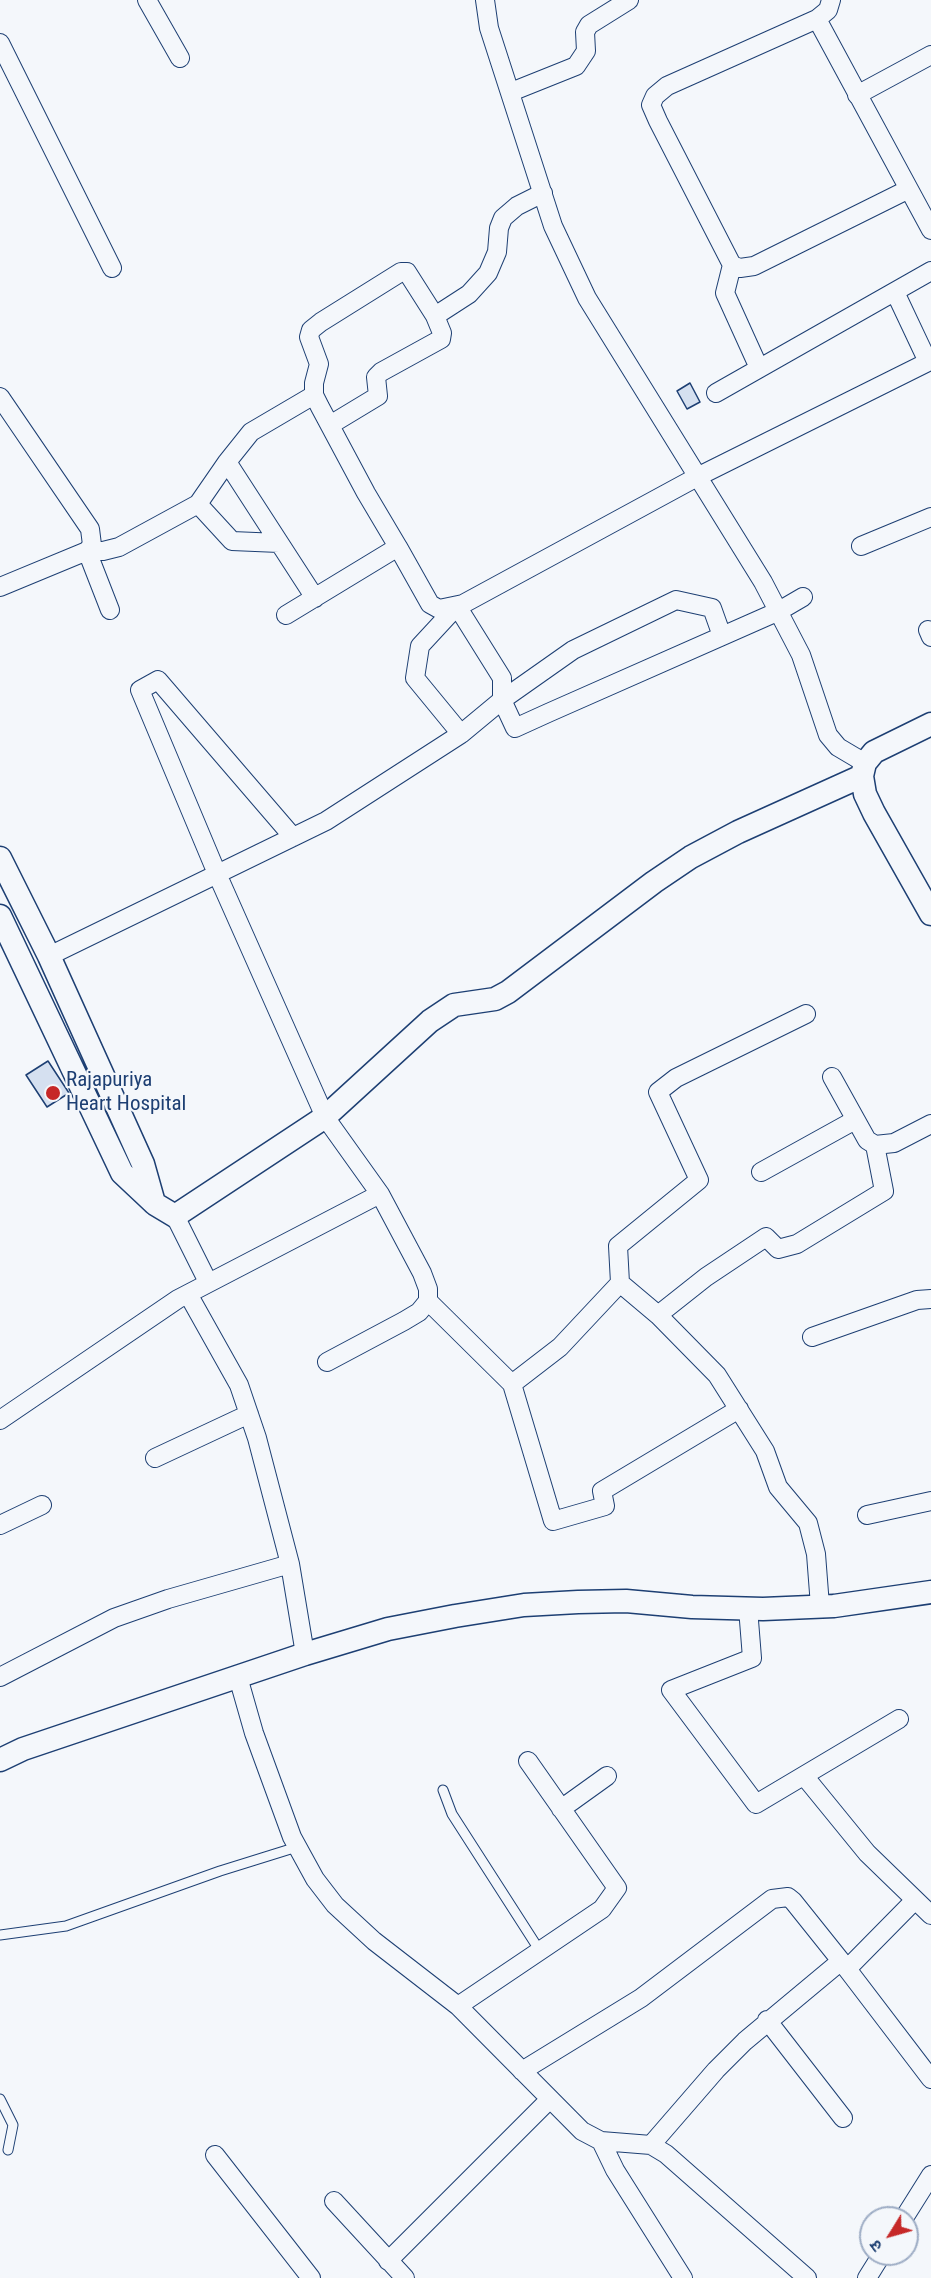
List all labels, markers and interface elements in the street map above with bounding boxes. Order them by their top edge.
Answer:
place label: Rajapuriya Heart Hospital [66,1068,186,1118]
marker: Rajapuriya Heart Hospital [44,1084,62,1102]
north arrow [859,2206,919,2266]
text: उ [865,2236,886,2255]

